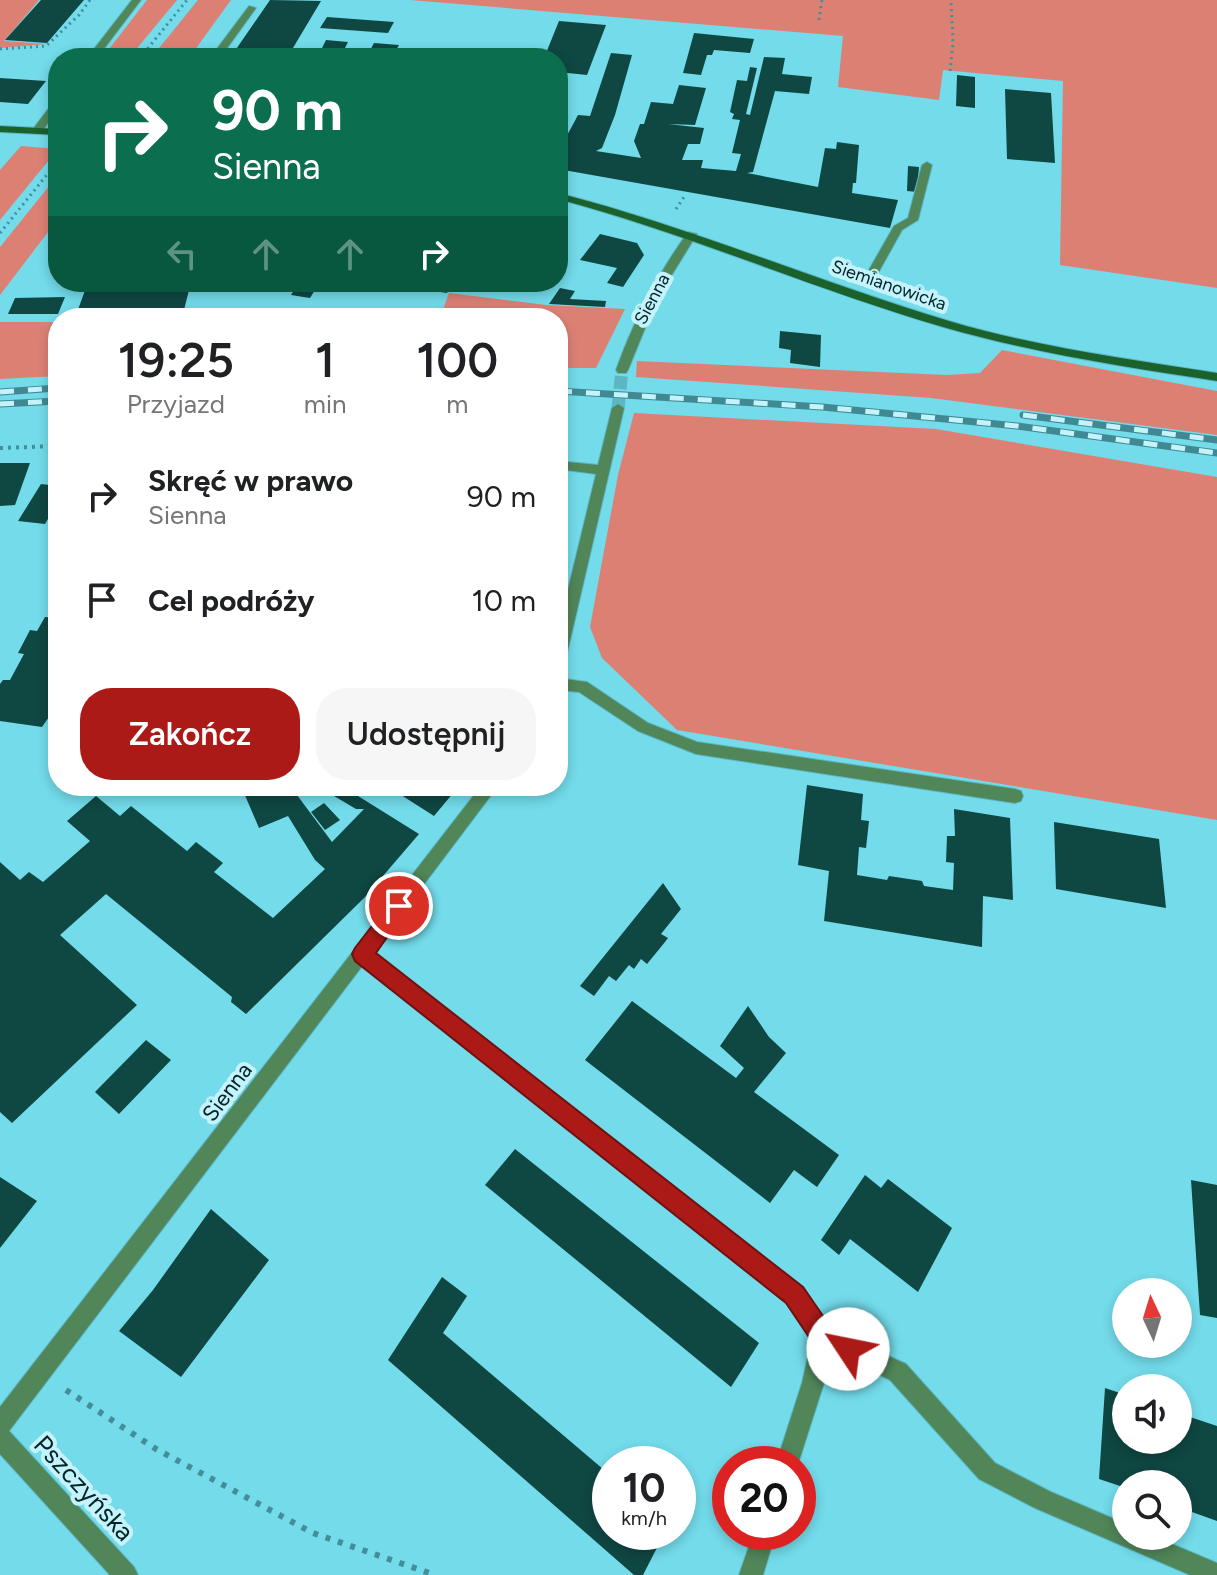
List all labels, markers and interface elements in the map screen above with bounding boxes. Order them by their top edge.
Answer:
text: 90 m [212,77,343,144]
icon: right [80,80,184,184]
text: Sienna [212,145,321,188]
icon: left [160,232,204,276]
icon: ahead [244,232,288,276]
icon: ahead [328,232,372,276]
icon: right [412,232,456,276]
street label: Siemianowicka [829,255,949,315]
street label: Sienna [630,270,674,328]
text: 19:25 [118,331,234,389]
text: 1 [315,331,335,389]
text: 100 [416,331,498,389]
text: Przyjazd [127,388,225,420]
text: min [304,388,346,420]
text: m [446,388,468,420]
text: Skręć w prawo [148,462,353,499]
icon: right [80,474,124,518]
text: 90 m [467,478,536,515]
text: Sienna [148,499,226,531]
icon: arrive [80,578,124,622]
text: Cel podróży [148,582,315,619]
text: 10 m [471,582,536,619]
button: Zakończ [80,688,300,780]
button: Udostępnij [316,688,536,780]
pin [365,872,433,940]
icon: arrive [377,884,421,928]
street label: Sienna [196,1057,258,1127]
north arrow [1112,1278,1192,1358]
map controls [1112,1278,1192,1550]
position arrow [806,1307,890,1391]
button: sound [1112,1374,1192,1454]
street label: Pszczyńska [27,1429,141,1547]
speed limit sign: 20 [712,1446,816,1550]
text: 10 [623,1464,665,1512]
button: search [1112,1470,1192,1550]
text: km/h [621,1506,667,1530]

